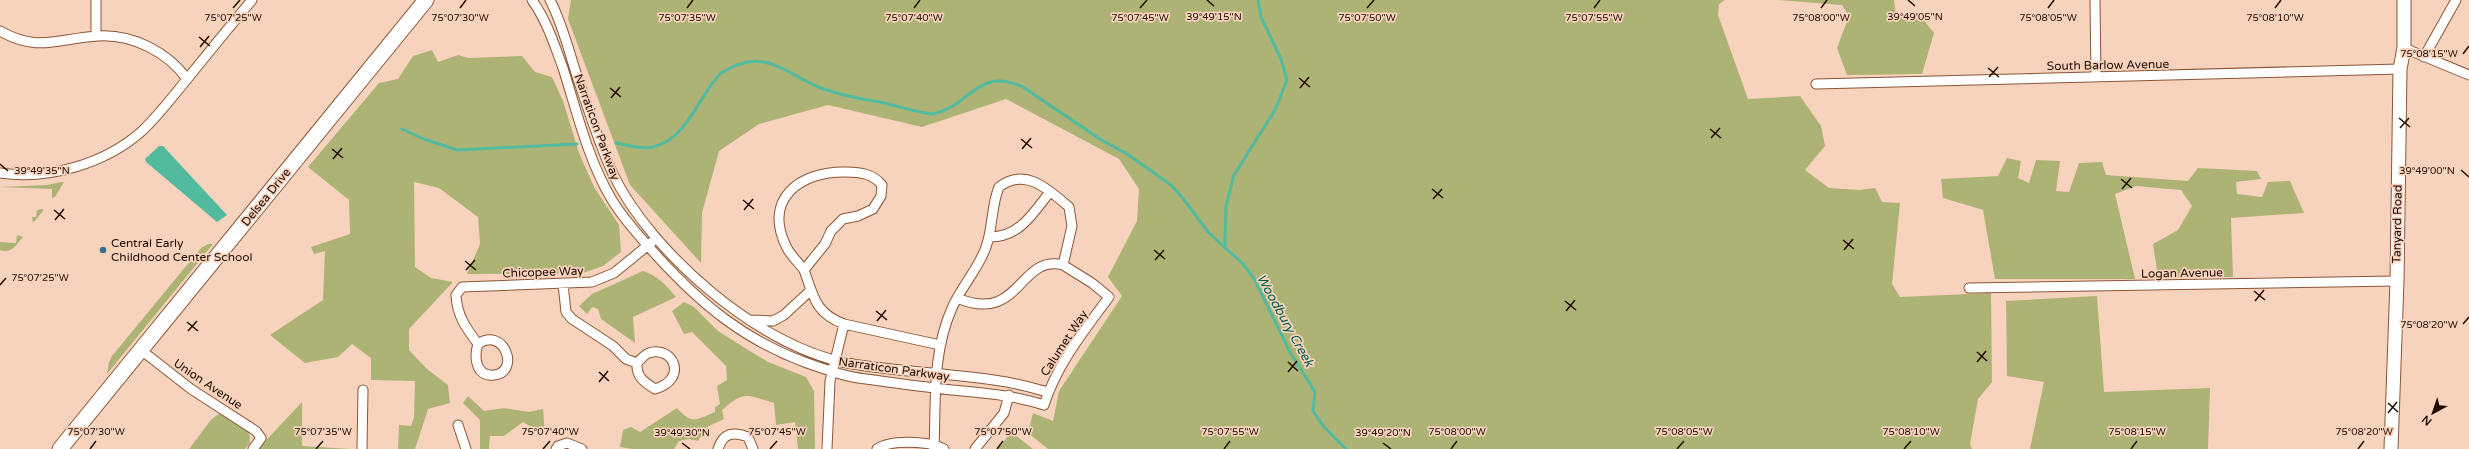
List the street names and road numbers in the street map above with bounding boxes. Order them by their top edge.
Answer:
street label: South Barlow Avenue [2047,57,2170,73]
street label: Narraticon Parkway [571,72,623,183]
street label: Delsea Drive [238,165,294,229]
street label: Tanyard Road [2389,185,2405,263]
street label: Chicopee Way [502,264,584,280]
street label: Logan Avenue [2141,265,2223,281]
street label: Calumet Way [1038,307,1091,379]
street label: Narraticon Parkway [838,354,951,384]
street label: Union Avenue [171,356,245,412]

